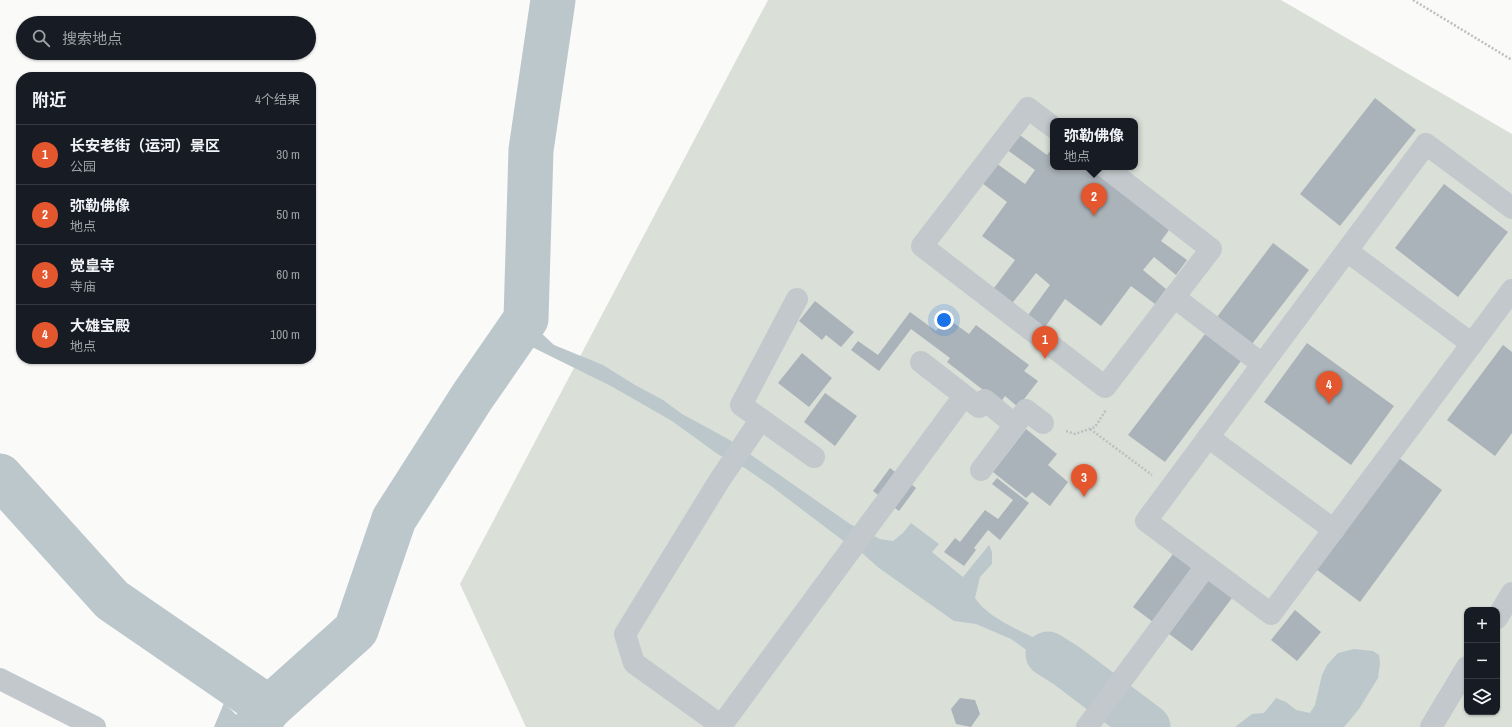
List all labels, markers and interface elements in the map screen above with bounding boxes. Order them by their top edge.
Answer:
search box [16,16,316,60]
icon: search [30,27,52,49]
text: 搜索地点 [62,28,122,49]
text: 附近 [32,88,66,111]
text: 4个结果 [255,91,300,108]
popup [1050,118,1138,170]
text: 弥勒佛像 [1064,125,1124,146]
text: 长安老街（运河）景区 [70,135,220,156]
text: 1 [42,146,48,163]
text: 30 m [276,146,300,163]
text: 地点 [1064,148,1090,165]
text: 公园 [70,158,96,175]
pin: 2 [1081,183,1107,216]
text: 弥勒佛像 [70,195,130,216]
text: 2 [42,206,48,223]
text: 50 m [276,206,300,223]
text: 地点 [70,218,96,235]
text: 觉皇寺 [70,255,115,276]
text: 3 [42,266,48,283]
text: 60 m [276,266,300,283]
text: 寺庙 [70,278,96,295]
your location [934,310,954,330]
text: 大雄宝殿 [70,315,130,336]
text: 4 [42,326,48,343]
text: 100 m [270,326,300,343]
pin: 1 [1032,326,1058,359]
text: 地点 [70,338,96,355]
pin: 4 [1316,371,1342,404]
pin: 3 [1071,464,1097,497]
map controls [1464,607,1500,715]
button: + [1464,607,1500,643]
button: − [1464,643,1500,679]
button: layers [1464,679,1500,715]

